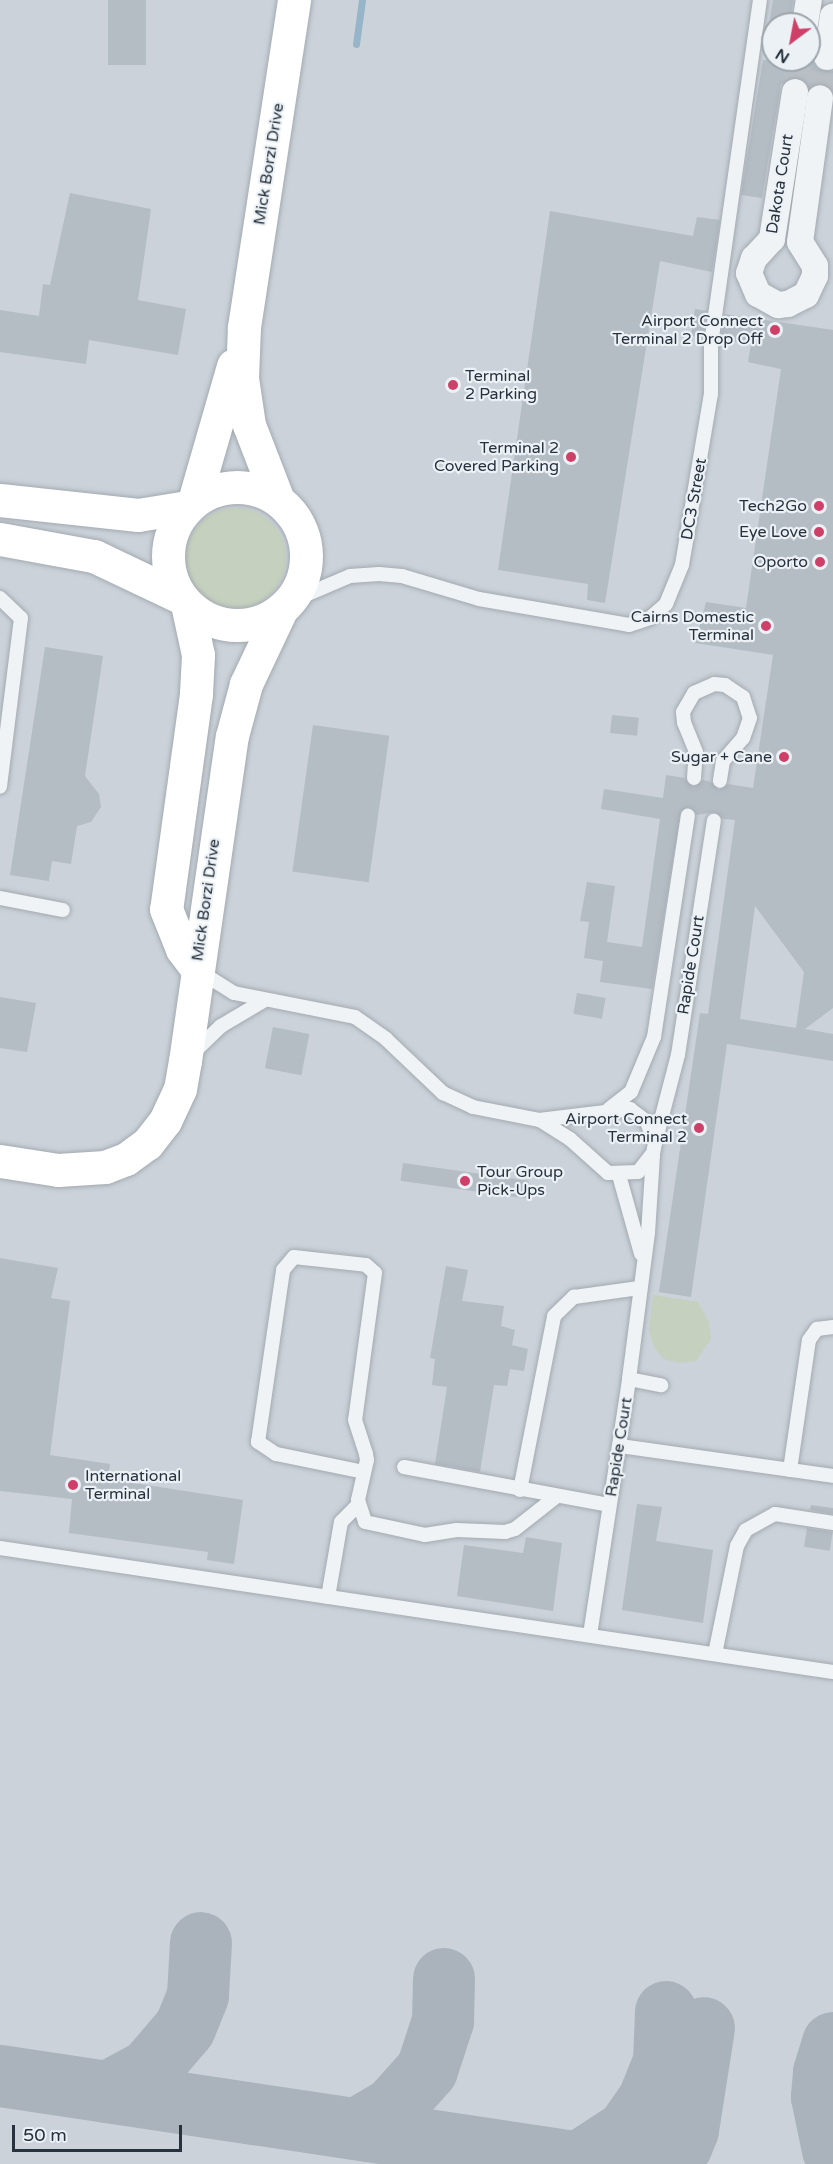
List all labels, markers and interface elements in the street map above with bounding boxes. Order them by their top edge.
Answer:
north arrow [761,12,821,72]
text: N [772,44,793,67]
street label: Mick Borzi Drive [250,102,288,226]
street label: Dakota Court [763,133,797,235]
place label: Airport Connect Terminal 2 Drop Off [612,311,763,349]
marker: Airport Connect Terminal 2 Drop Off [768,323,782,337]
place label: Terminal 2 Parking [465,366,537,404]
marker: Terminal 2 Parking [446,378,460,392]
place label: Terminal 2 Covered Parking [434,438,559,476]
marker: Terminal 2 Covered Parking [564,450,578,464]
street label: DC3 Street [677,456,711,542]
place label: Tech2Go [739,496,807,516]
marker: Tech2Go [812,499,826,513]
place label: Eye Love [739,522,807,542]
marker: Eye Love [812,525,826,539]
place label: Oporto [753,552,808,572]
marker: Oporto [813,555,827,569]
place label: Cairns Domestic Terminal [631,607,754,645]
marker: Cairns Domestic Terminal [759,619,773,633]
place label: Sugar + Cane [671,747,772,767]
marker: Sugar + Cane [777,750,791,764]
street label: Mick Borzi Drive [188,838,224,962]
street label: Rapide Court [674,914,708,1016]
place label: Airport Connect Terminal 2 [565,1109,687,1147]
marker: Airport Connect Terminal 2 [692,1121,706,1135]
place label: Tour Group Pick-Ups [477,1162,563,1200]
marker: Tour Group Pick-Ups [458,1174,472,1188]
street label: Rapide Court [602,1396,636,1498]
place label: International Terminal [85,1466,181,1504]
marker: International Terminal [66,1478,80,1492]
scale bar [15,2113,184,2151]
text: 50 m [23,2124,67,2146]

